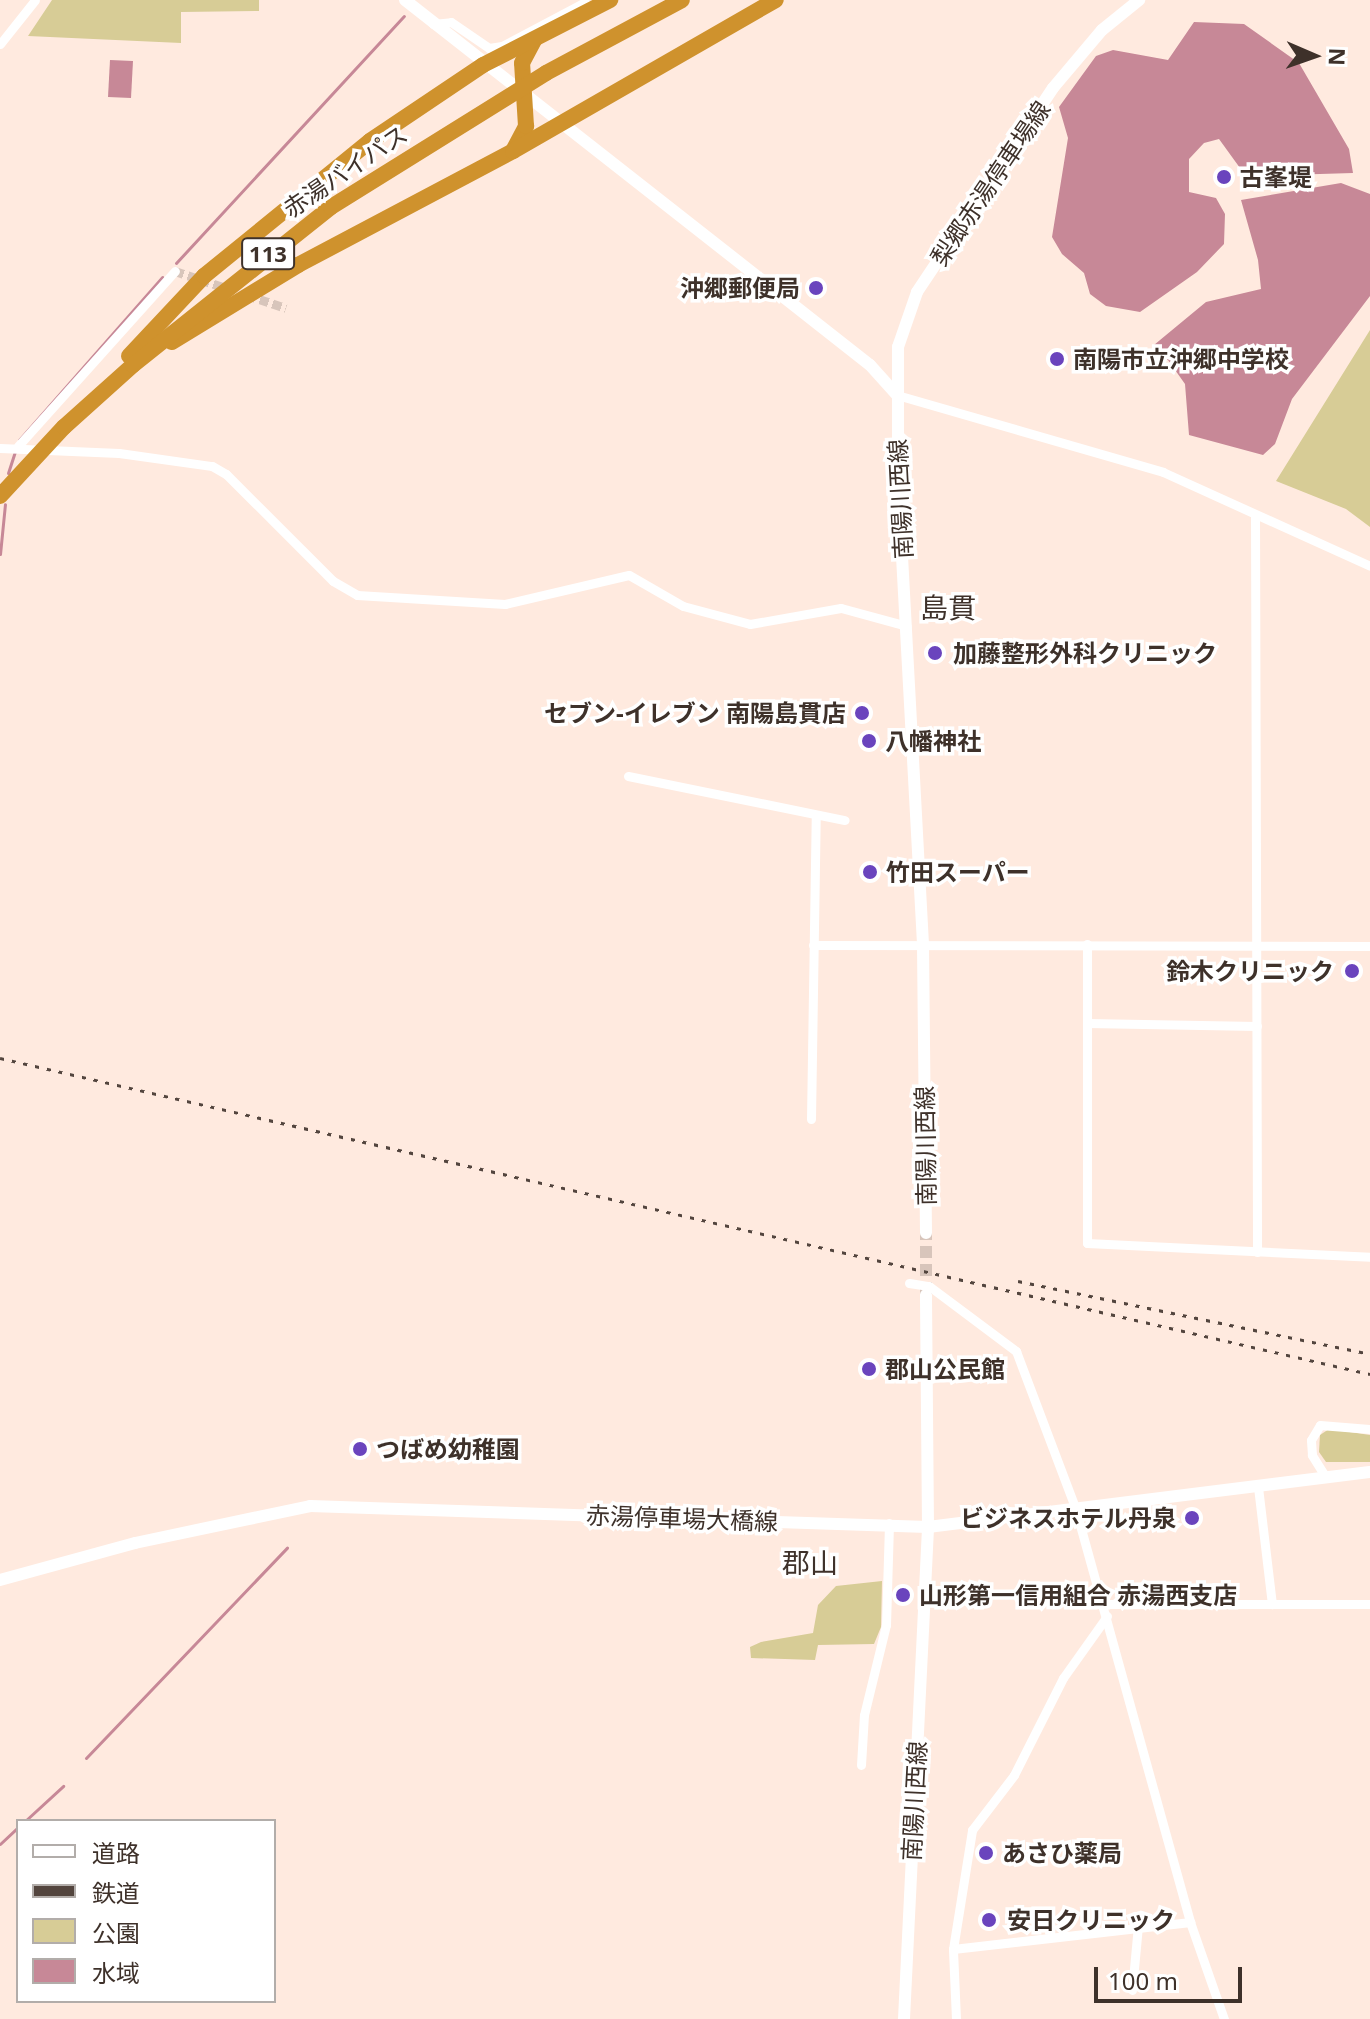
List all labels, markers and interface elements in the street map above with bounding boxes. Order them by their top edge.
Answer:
north arrow [1274,16,1354,96]
text: N [1323,47,1353,66]
street label: 梨郷赤湯停車場線 [924,95,1056,271]
street label: 赤湯バイパス [277,119,413,223]
place label: 古峯堤 [1240,163,1312,191]
marker: 古峯堤 [1215,168,1233,186]
road number: 113 [240,236,296,272]
place label: 沖郷郵便局 [680,274,800,302]
marker: 沖郷郵便局 [807,279,825,297]
place label: 南陽市立沖郷中学校 [1073,345,1289,373]
marker: 南陽市立沖郷中学校 [1048,350,1066,368]
street label: 南陽川西線 [882,438,918,560]
district label: 島貫 [920,590,976,624]
place label: 加藤整形外科クリニック [953,639,1217,667]
marker: 加藤整形外科クリニック [924,642,946,664]
place label: セブン-イレブン 南陽島貫店 [544,699,846,727]
marker: セブン-イレブン 南陽島貫店 [853,704,871,722]
place label: 八幡神社 [885,727,981,755]
marker: 八幡神社 [860,732,878,750]
place label: 竹田スーパー [886,858,1030,886]
marker: 竹田スーパー [861,863,879,881]
place label: 鈴木クリニック [1166,957,1334,985]
marker: 鈴木クリニック [1341,960,1363,982]
street label: 南陽川西線 [910,1086,940,1206]
place label: 郡山公民館 [885,1355,1005,1383]
marker: 郡山公民館 [860,1360,878,1378]
place label: つばめ幼稚園 [376,1435,520,1463]
marker: つばめ幼稚園 [351,1440,369,1458]
street label: 赤湯停車場大橋線 [586,1500,778,1536]
place label: ビジネスホテル丹泉 [960,1504,1176,1532]
marker: ビジネスホテル丹泉 [1183,1509,1201,1527]
district label: 郡山 [782,1545,838,1579]
place label: 山形第一信用組合 赤湯西支店 [919,1581,1237,1609]
marker: 山形第一信用組合 赤湯西支店 [894,1586,912,1604]
street label: 南陽川西線 [896,1740,932,1862]
legend [16,1819,276,2003]
text: 道路 [92,1836,140,1869]
place label: あさひ薬局 [1002,1839,1122,1867]
marker: あさひ薬局 [977,1844,995,1862]
text: 鉄道 [92,1876,140,1909]
place label: 安日クリニック [1007,1906,1175,1934]
marker: 安日クリニック [978,1909,1000,1931]
text: 公園 [92,1916,140,1949]
scale bar [1098,1951,1246,2001]
text: 水域 [92,1956,140,1989]
text: 100 m [1108,1964,1178,1997]

